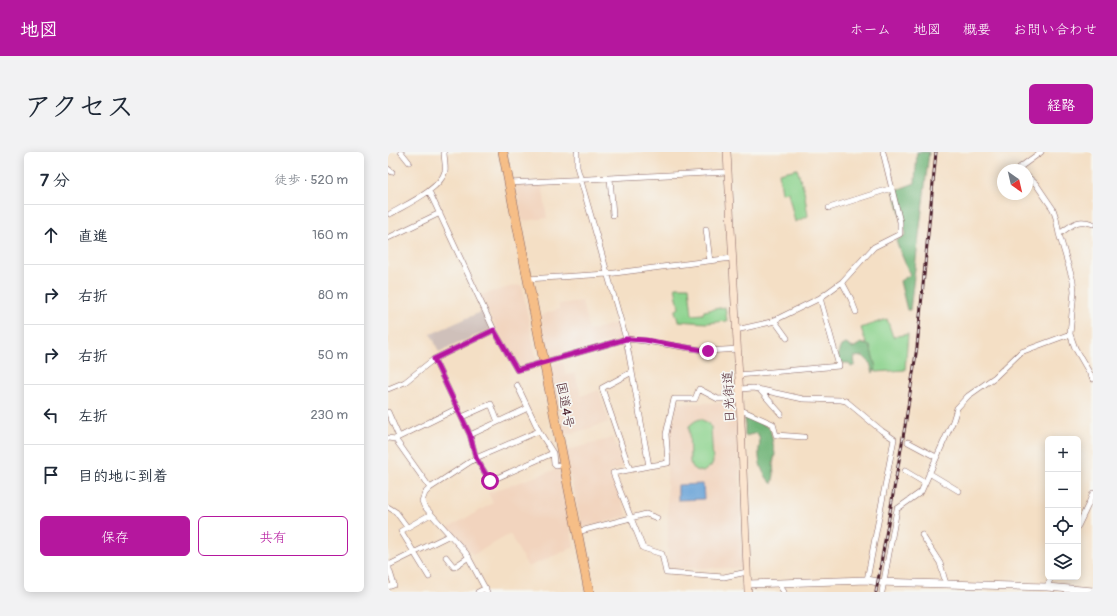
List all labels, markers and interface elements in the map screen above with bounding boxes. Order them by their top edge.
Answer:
text: 地図 [20,18,58,42]
text: ホーム [850,21,891,38]
text: 地図 [913,21,941,38]
text: 概要 [963,21,991,38]
text: お問い合わせ [1013,21,1097,38]
button: 経路 [1029,84,1093,124]
text: アクセス [24,90,134,125]
north arrow [997,164,1033,200]
text: 7 分 [40,170,70,191]
text: 徒歩 · 520 m [275,172,348,188]
icon: ahead [40,224,62,246]
text: 直進 [78,227,108,246]
text: 160 m [312,227,348,243]
icon: right [40,284,62,306]
text: 右折 [78,287,108,306]
text: 80 m [318,287,348,303]
route end [699,342,717,360]
icon: right [40,344,62,366]
text: 右折 [78,347,108,366]
text: 50 m [318,347,348,363]
street label: 日光街道 [720,371,738,423]
street label: 国道4号 [553,381,577,430]
icon: left [40,404,62,426]
text: 左折 [78,407,108,426]
text: 230 m [311,407,348,423]
map controls [1045,436,1081,580]
button: + [1045,436,1081,472]
icon: arrive [40,464,62,486]
text: 目的地に到着 [78,467,168,486]
route start [481,472,499,490]
button: − [1045,472,1081,508]
button: locate [1045,508,1081,544]
button: 保存 [40,516,190,556]
button: 共有 [198,516,348,556]
button: layers [1045,544,1081,580]

